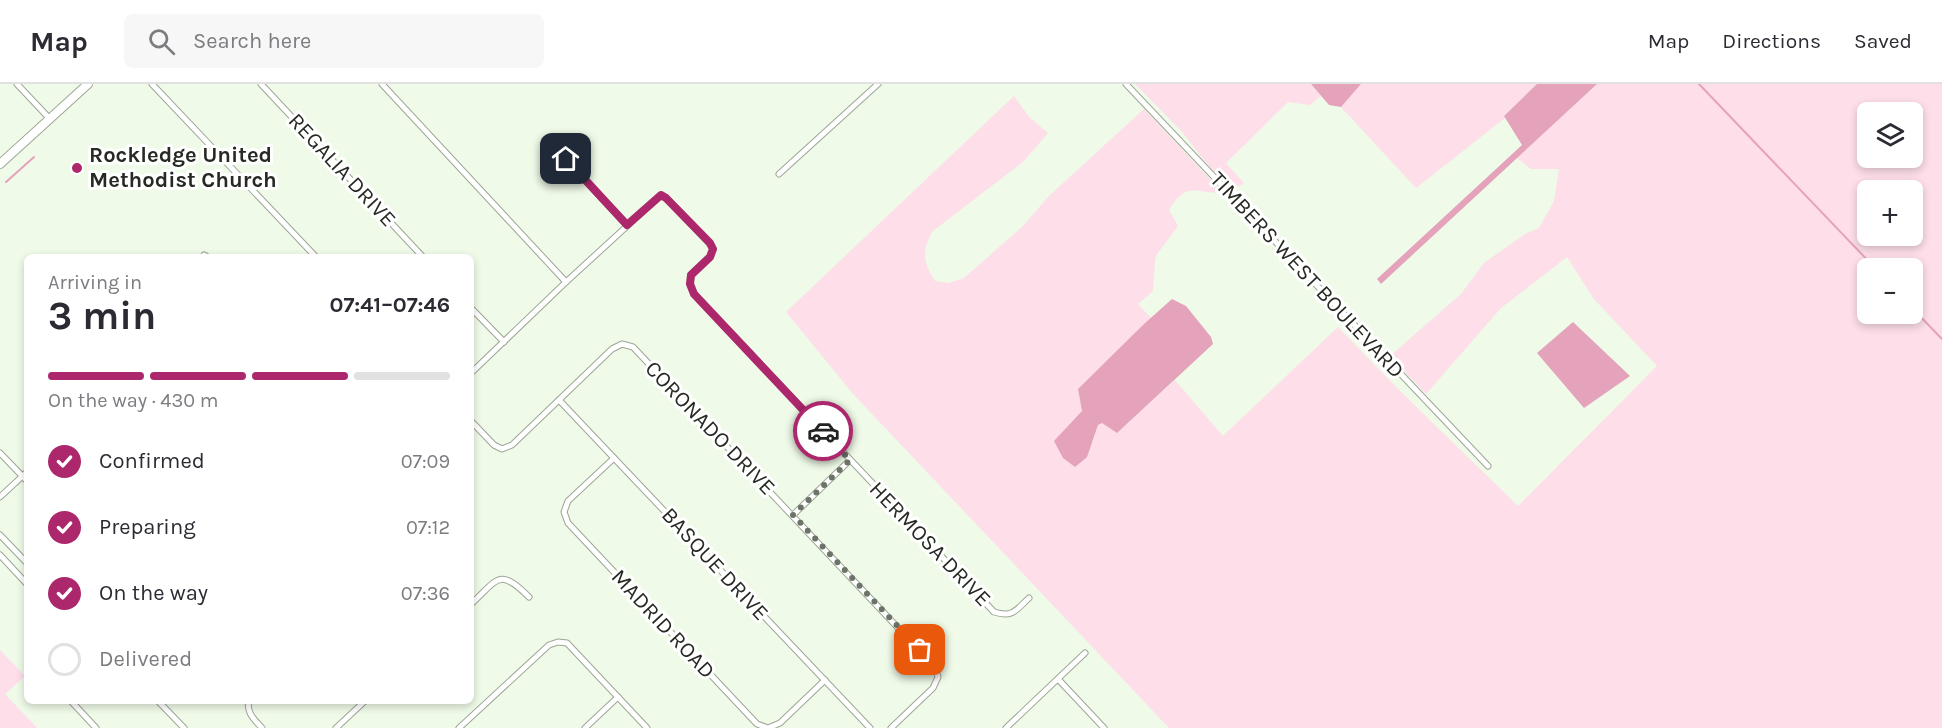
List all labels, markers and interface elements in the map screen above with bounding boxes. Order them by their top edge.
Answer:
search box [124,14,544,68]
text: Map [30,25,88,58]
icon: search [145,25,178,58]
text: Search here [193,28,311,54]
text: Map [1648,29,1689,53]
text: Directions [1722,29,1821,53]
text: Saved [1854,29,1912,53]
map controls [1857,102,1923,324]
button: layers [1857,102,1923,168]
street label: REGALIA DRIVE [283,108,401,232]
pin [540,133,591,184]
place label: Rockledge United Methodist Church [89,142,277,193]
icon: home [549,142,582,175]
marker: Rockledge United Methodist Church [70,161,84,175]
street label: TIMBERS WEST BOULEVARD [1205,166,1409,384]
button: + [1857,180,1923,246]
button: − [1857,258,1923,324]
text: Arriving in [48,271,142,294]
text: 07:41–07:46 [329,292,450,318]
text: 3 min [48,293,156,339]
street label: CORONADO DRIVE [640,356,780,500]
text: On the way · 430 m [48,389,219,412]
courier [793,401,853,461]
icon: car [807,415,840,448]
icon: check [48,445,81,478]
text: Confirmed [99,448,205,474]
text: 07:09 [401,450,450,473]
street label: HERMOSA DRIVE [864,476,996,612]
street label: BASQUE DRIVE [656,502,774,626]
icon: check [48,511,81,544]
text: Preparing [99,514,196,540]
text: 07:12 [406,516,450,539]
street label: MADRID ROAD [606,564,720,684]
icon: check [48,577,81,610]
text: On the way [99,580,208,606]
text: 07:36 [401,582,450,605]
pin [894,624,945,675]
icon: bag [903,633,936,666]
text: Delivered [99,646,192,672]

